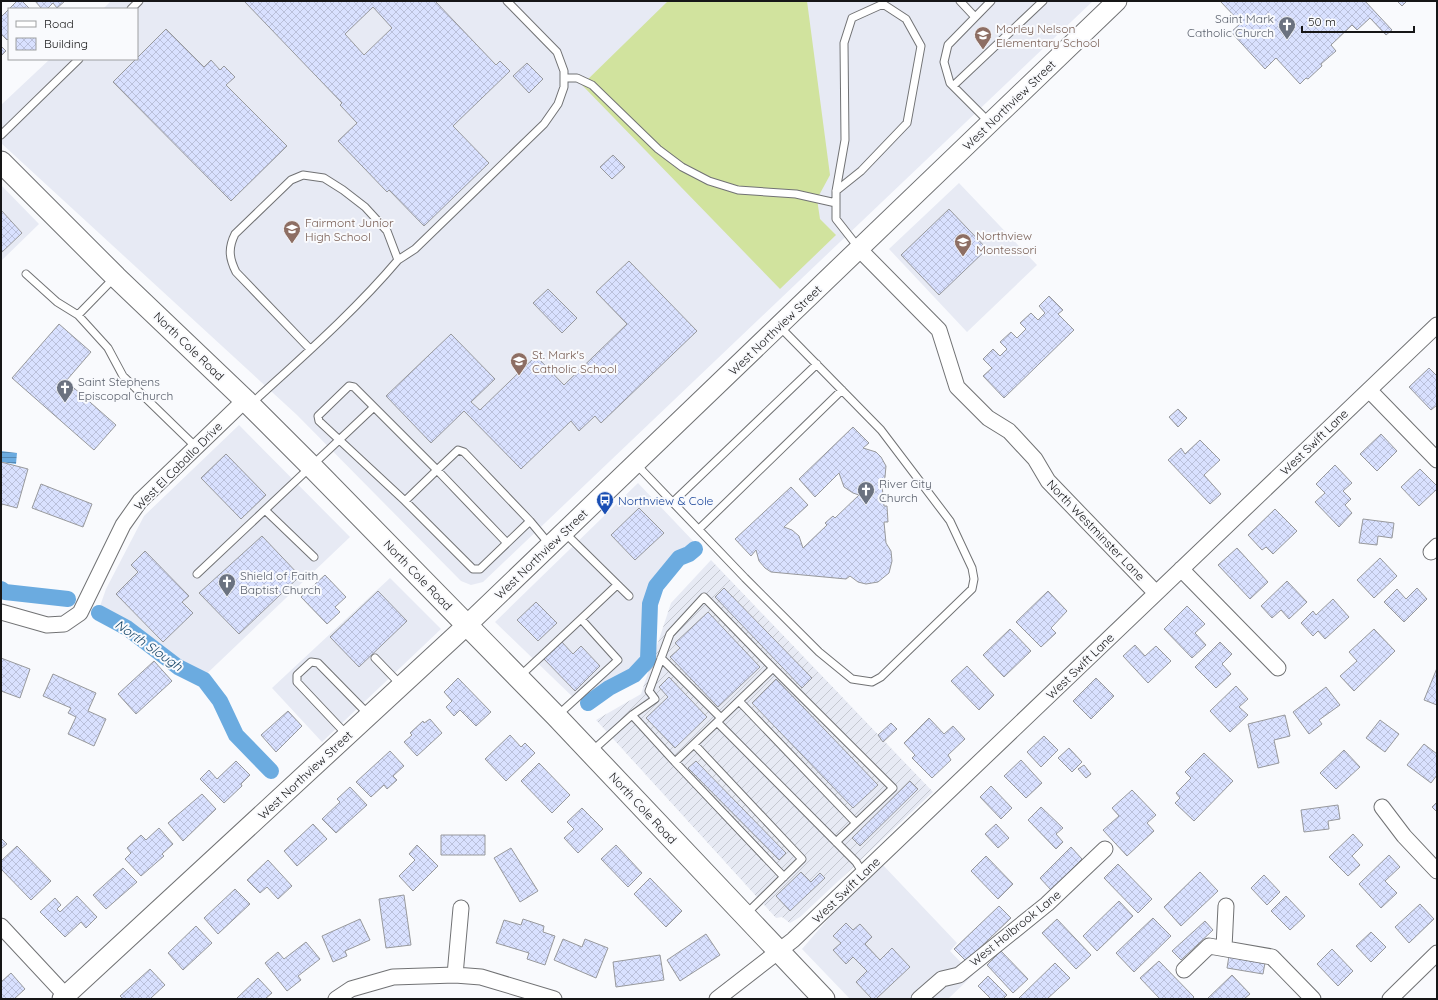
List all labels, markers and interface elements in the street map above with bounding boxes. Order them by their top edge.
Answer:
legend [8,8,138,60]
scale bar [1302,8,1414,34]
place label: Saint Mark Catholic Church [1187,11,1274,40]
text: 50 m [1308,14,1336,29]
church icon: Saint Mark Catholic Church [1277,15,1297,40]
text: Road [44,16,74,31]
place label: Morley Nelson Elementary School [996,21,1100,50]
school or university icon: Morley Nelson Elementary School [973,25,993,50]
text: Building [44,36,88,51]
street label: West Northview Street [959,57,1059,153]
place label: Fairmont Junior High School [305,215,394,244]
school or university icon: Fairmont Junior High School [282,219,302,244]
place label: Northview Montessori [976,228,1037,257]
school or university icon: Northview Montessori [953,232,973,257]
street label: West Northview Street [725,282,825,378]
street label: North Cole Road [151,309,227,383]
place label: St. Mark's Catholic School [532,347,617,376]
school or university icon: St. Mark's Catholic School [509,351,529,376]
place label: Saint Stephens Episcopal Church [78,374,173,403]
church icon: Saint Stephens Episcopal Church [55,378,75,403]
street label: West Swift Lane [1277,406,1351,478]
street label: West El Caballo Drive [131,419,225,513]
place label: River City Church [879,476,932,505]
street label: North Westminster Lane [1044,476,1148,584]
church icon: River City Church [856,480,876,505]
bus stop icon: Northview & Cole [595,490,615,515]
place label: Northview & Cole [618,493,714,508]
street label: West Northview Street [491,506,591,602]
street label: North Cole Road [381,537,455,613]
place label: Shield of Faith Baptist Church [240,568,321,597]
church icon: Shield of Faith Baptist Church [217,572,237,597]
water label: North Slough [112,616,186,674]
street label: West Swift Lane [1043,630,1117,702]
street label: West Northview Street [255,727,355,823]
street label: North Cole Road [606,769,680,847]
street label: West Swift Lane [809,854,883,926]
street label: West Holbrook Lane [966,886,1064,969]

